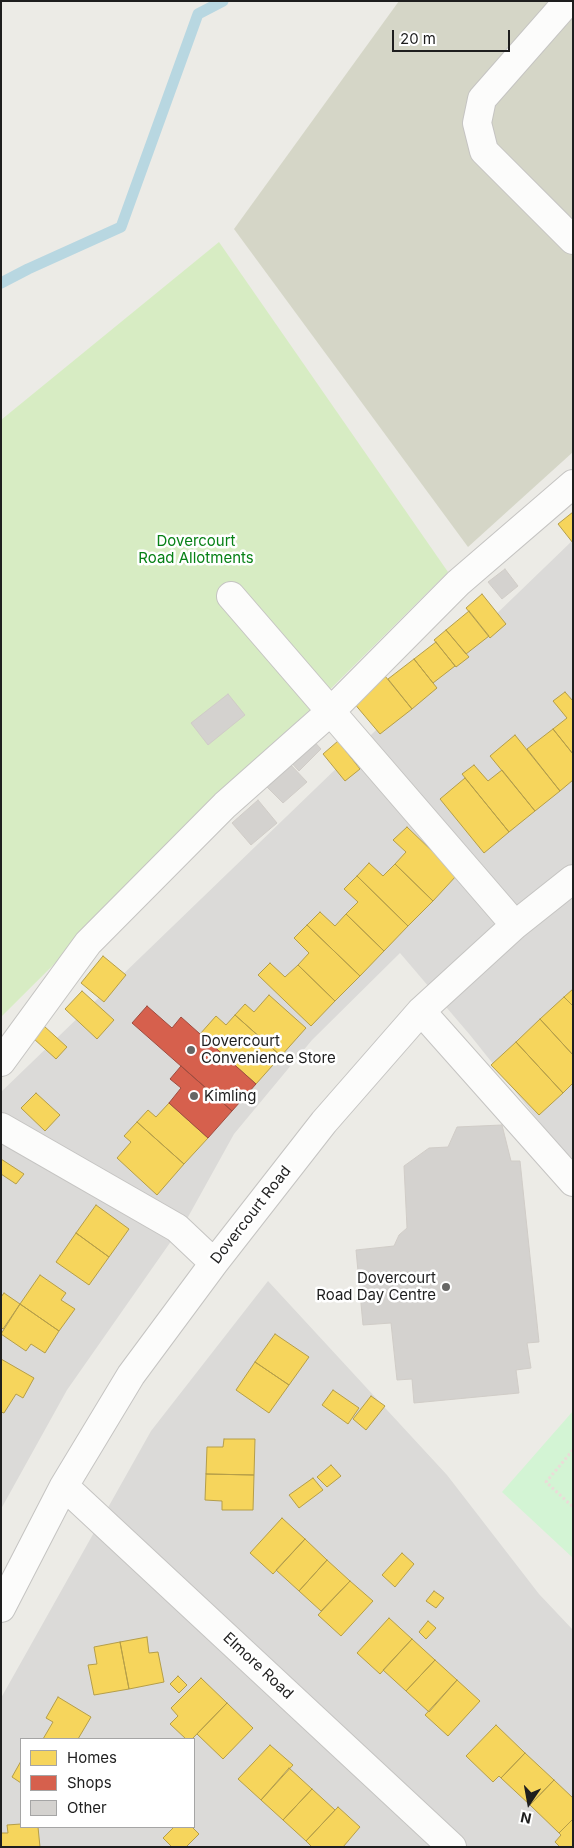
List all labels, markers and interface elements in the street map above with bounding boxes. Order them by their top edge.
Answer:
scale bar [394,20,512,52]
text: 20 m [400,29,436,48]
park label: Dovercourt Road Allotments [138,532,254,567]
place label: Dovercourt Convenience Store [201,1032,336,1067]
marker: Dovercourt Convenience Store [185,1044,197,1056]
place label: Kimling [204,1087,256,1105]
marker: Kimling [188,1090,200,1102]
street label: Dovercourt Road [207,1162,295,1268]
place label: Dovercourt Road Day Centre [316,1269,436,1304]
marker: Dovercourt Road Day Centre [440,1281,452,1293]
street label: Elmore Road [219,1629,297,1703]
legend [20,1738,195,1828]
text: Homes [67,1748,117,1767]
text: Shops [67,1773,112,1792]
north arrow [504,1778,554,1828]
text: Other [67,1798,107,1817]
text: N [519,1809,533,1828]

